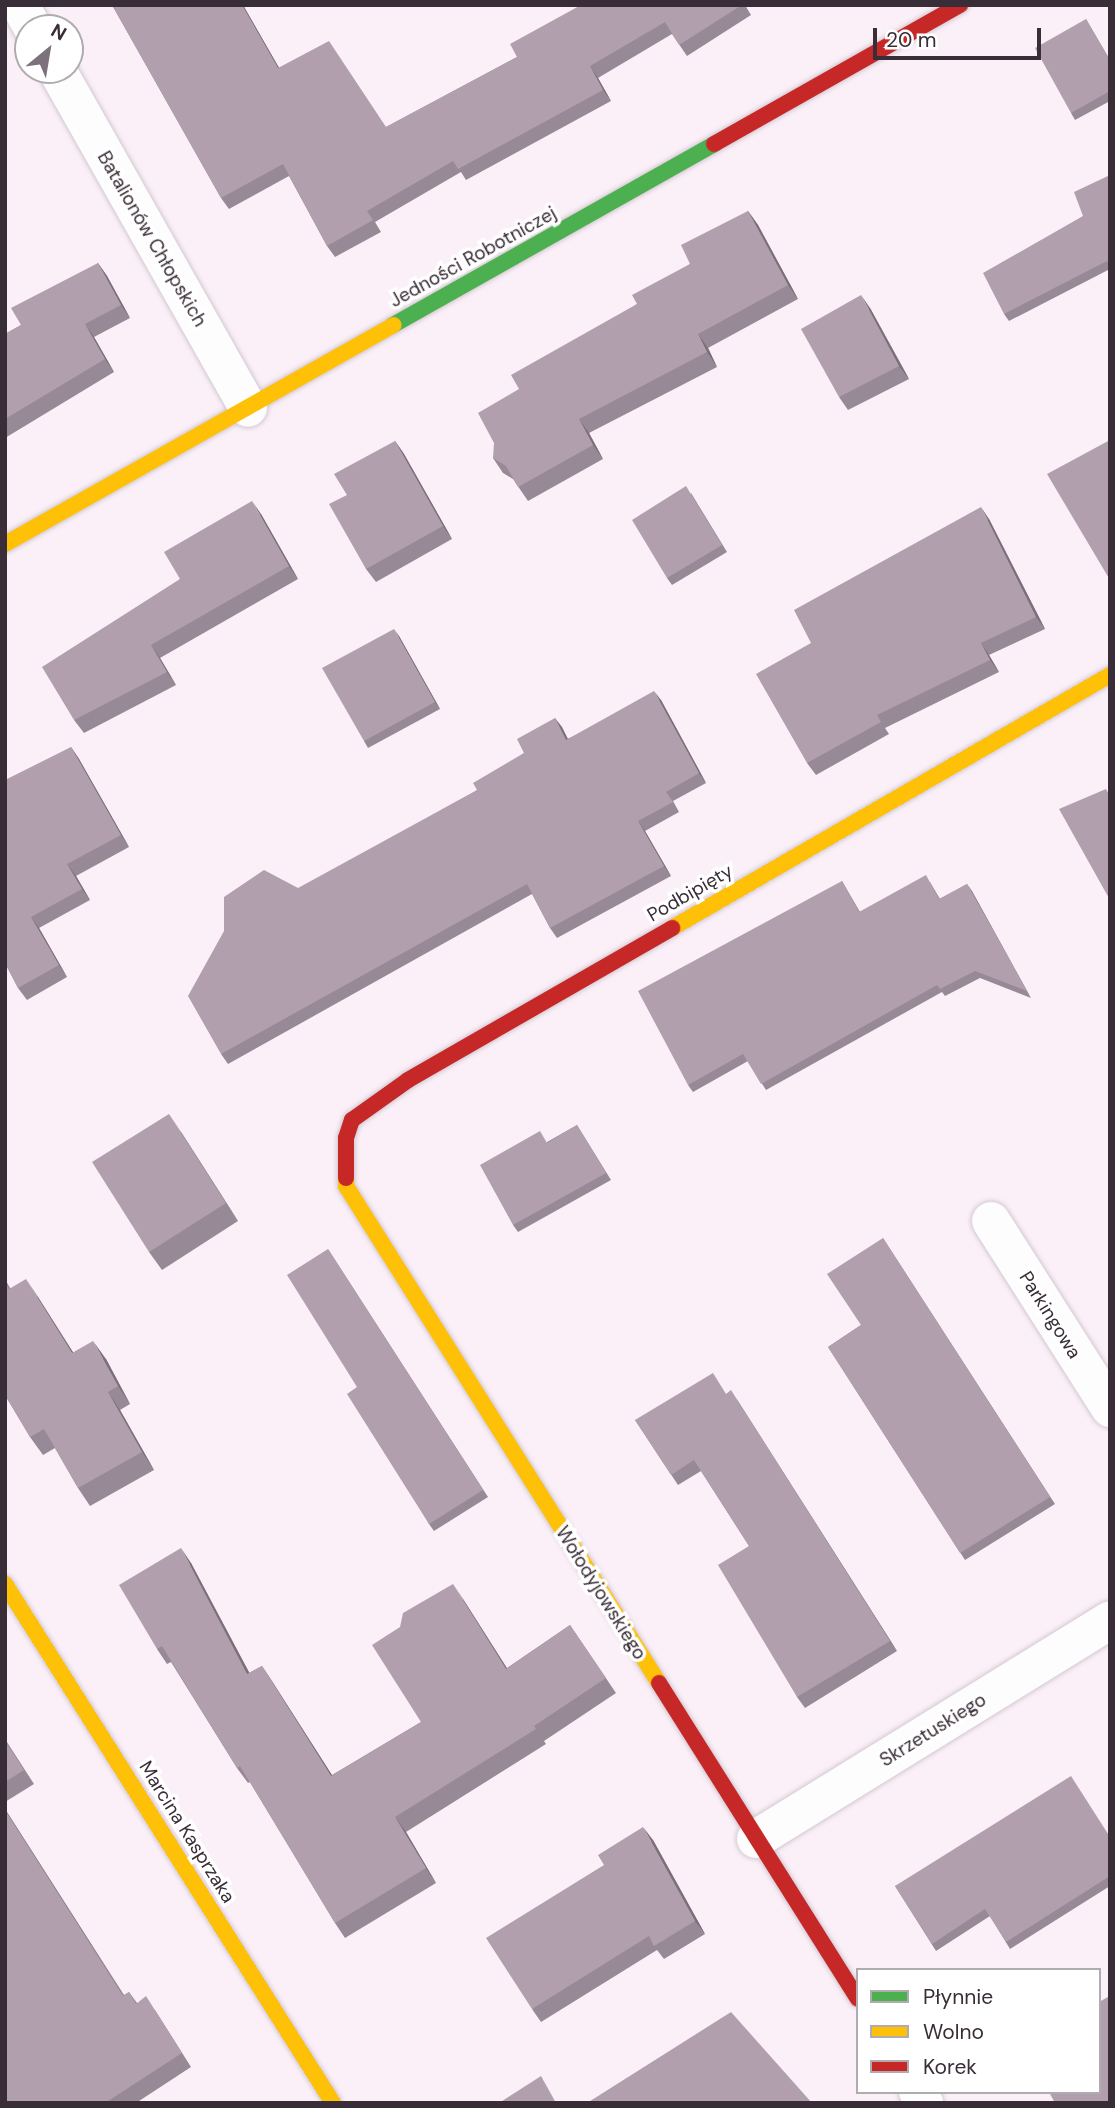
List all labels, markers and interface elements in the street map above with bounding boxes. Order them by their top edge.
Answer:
north arrow [14,14,84,84]
scale bar [877,14,1045,58]
text: N [46,18,71,46]
text: 20 m [886,26,937,54]
street label: Batalionów Chłopskich [92,147,212,331]
street label: Jedności Robotniczej [386,202,560,312]
street label: Podbipięty [643,859,737,927]
street label: Parkingowa [1014,1267,1086,1363]
street label: Wołodyjowskiego [551,1522,651,1664]
street label: Skrzetuskiego [876,1688,990,1772]
street label: Marcina Kasprzaka [134,1757,240,1907]
legend [856,1968,1101,2094]
text: Płynnie [923,1983,993,2011]
text: Wolno [923,2018,984,2046]
text: Korek [923,2053,977,2081]

